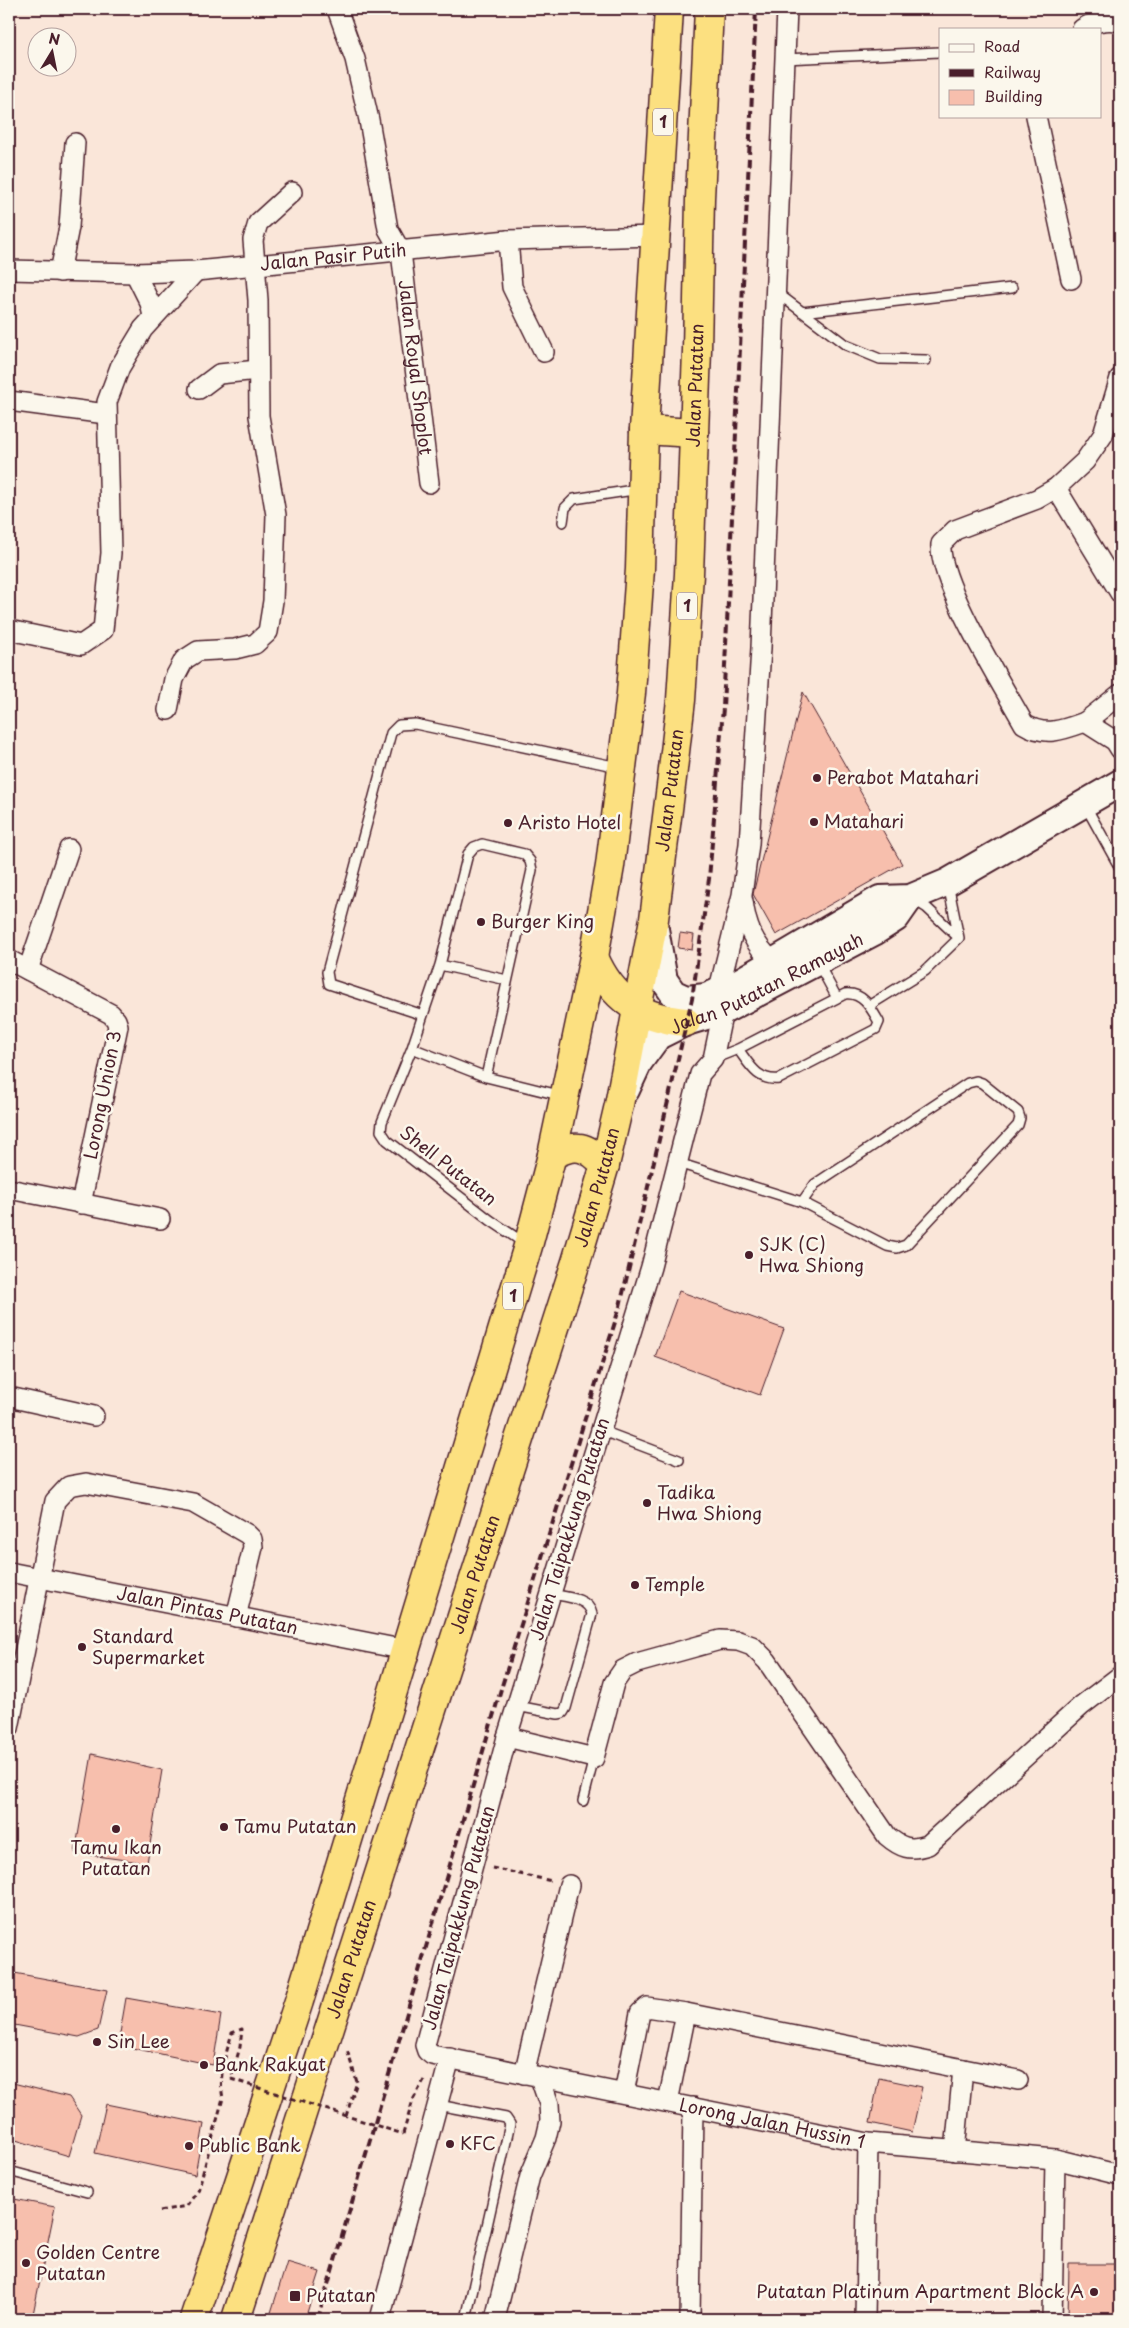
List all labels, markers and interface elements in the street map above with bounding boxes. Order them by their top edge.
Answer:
text: N [47,27,62,50]
north arrow [28,28,78,78]
legend [939,28,1102,118]
text: Road [984,34,1020,57]
text: Railway [984,60,1041,83]
text: Building [984,84,1043,107]
road number: 1 [653,108,673,136]
street label: Jalan Pasir Putih [259,235,407,277]
street label: Jalan Royal Shoplot [392,278,440,456]
street label: Jalan Putatan [679,323,710,448]
road number: 1 [677,592,697,620]
street label: Jalan Putatan [648,727,690,853]
place label: Perabot Matahari [827,763,979,790]
marker: Perabot Matahari [811,772,823,784]
place label: Matahari [824,807,904,834]
place label: Aristo Hotel [518,808,621,835]
marker: Matahari [808,816,820,828]
marker: Aristo Hotel [502,817,514,829]
place label: Burger King [491,907,594,934]
marker: Burger King [475,916,487,928]
street label: Jalan Putatan Ramayah [664,925,868,1040]
street label: Lorong Union 3 [76,1028,127,1161]
street label: Shell Putatan [395,1118,503,1211]
street label: Jalan Putatan [566,1124,625,1250]
place label: SJK (C) Hwa Shiong [759,1230,864,1278]
marker: SJK (C) Hwa Shiong [743,1249,755,1261]
road number: 1 [503,1282,523,1310]
street label: Jalan Taipakkung Putatan [522,1414,615,1643]
place label: Tadika Hwa Shiong [657,1478,762,1526]
marker: Tadika Hwa Shiong [641,1497,653,1509]
street label: Jalan Putatan [442,1511,506,1637]
place label: Temple [645,1570,705,1597]
street label: Jalan Pintas Putatan [115,1578,300,1640]
marker: Temple [629,1579,641,1591]
place label: Standard Supermarket [92,1622,205,1670]
marker: Standard Supermarket [76,1641,88,1653]
street label: Jalan Taipakkung Putatan [415,1802,501,2033]
place label: Tamu Putatan [234,1812,357,1839]
marker: Tamu Putatan [218,1821,230,1833]
marker: Tamu Ikan Putatan [110,1823,122,1835]
place label: Tamu Ikan Putatan [70,1833,162,1881]
street label: Jalan Putatan [319,1896,382,2022]
place label: Sin Lee [107,2027,170,2054]
marker: Sin Lee [91,2036,103,2048]
place label: Bank Rakyat [214,2050,326,2077]
marker: Bank Rakyat [198,2059,210,2071]
street label: Lorong Jalan Hussin 1 [677,2090,868,2154]
place label: KFC [460,2129,496,2156]
place label: Public Bank [199,2131,301,2158]
marker: KFC [444,2138,456,2150]
marker: Public Bank [183,2140,195,2152]
place label: Golden Centre Putatan [36,2238,160,2286]
marker: Golden Centre Putatan [20,2257,32,2269]
place label: Putatan Platinum Apartment Block A [756,2277,1084,2304]
place label: Putatan [306,2281,376,2308]
marker: Putatan Platinum Apartment Block A [1088,2286,1100,2298]
marker: Putatan [288,2289,302,2303]

